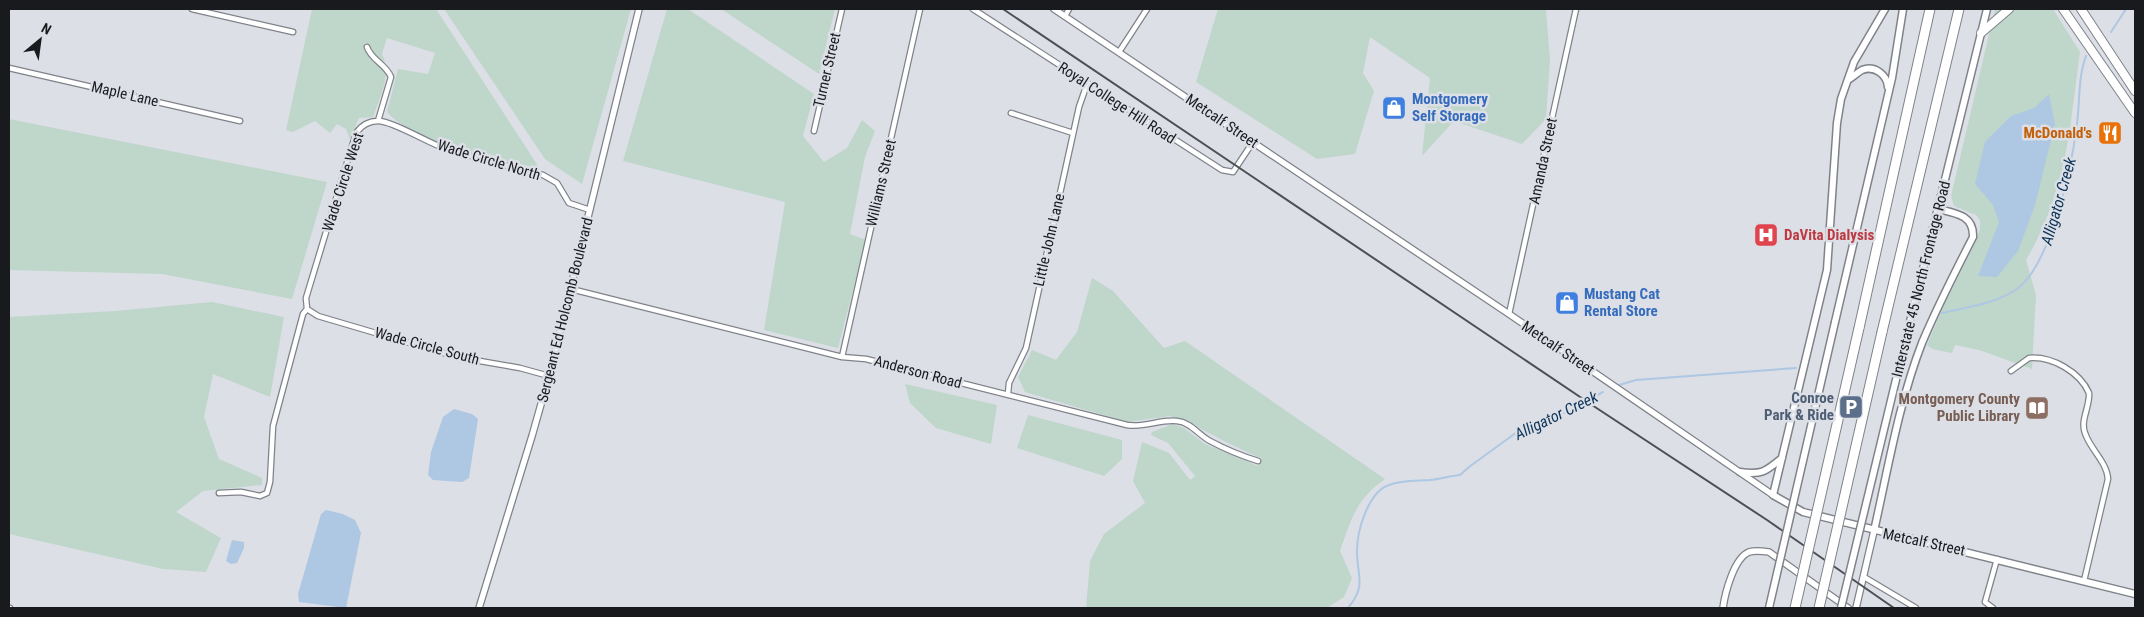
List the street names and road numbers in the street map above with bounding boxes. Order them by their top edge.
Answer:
street label: Turner Street [810,31,844,109]
street label: Royal College Hill Road [1055,58,1179,148]
street label: Maple Lane [90,78,160,110]
street label: Metcalf Street [1182,90,1262,152]
street label: Amanda Street [1525,116,1561,206]
street label: Wade Circle West [319,130,367,234]
street label: Wade Circle North [435,136,543,184]
street label: Williams Street [862,138,900,228]
street label: Interstate 45 North Frontage Road [1888,179,1954,379]
street label: Little John Lane [1030,192,1068,288]
street label: Sergeant Ed Holcomb Boulevard [533,216,597,404]
street label: Metcalf Street [1518,317,1598,379]
street label: Wade Circle South [373,323,481,369]
street label: Anderson Road [872,352,964,392]
street label: Metcalf Street [1881,524,1967,560]

